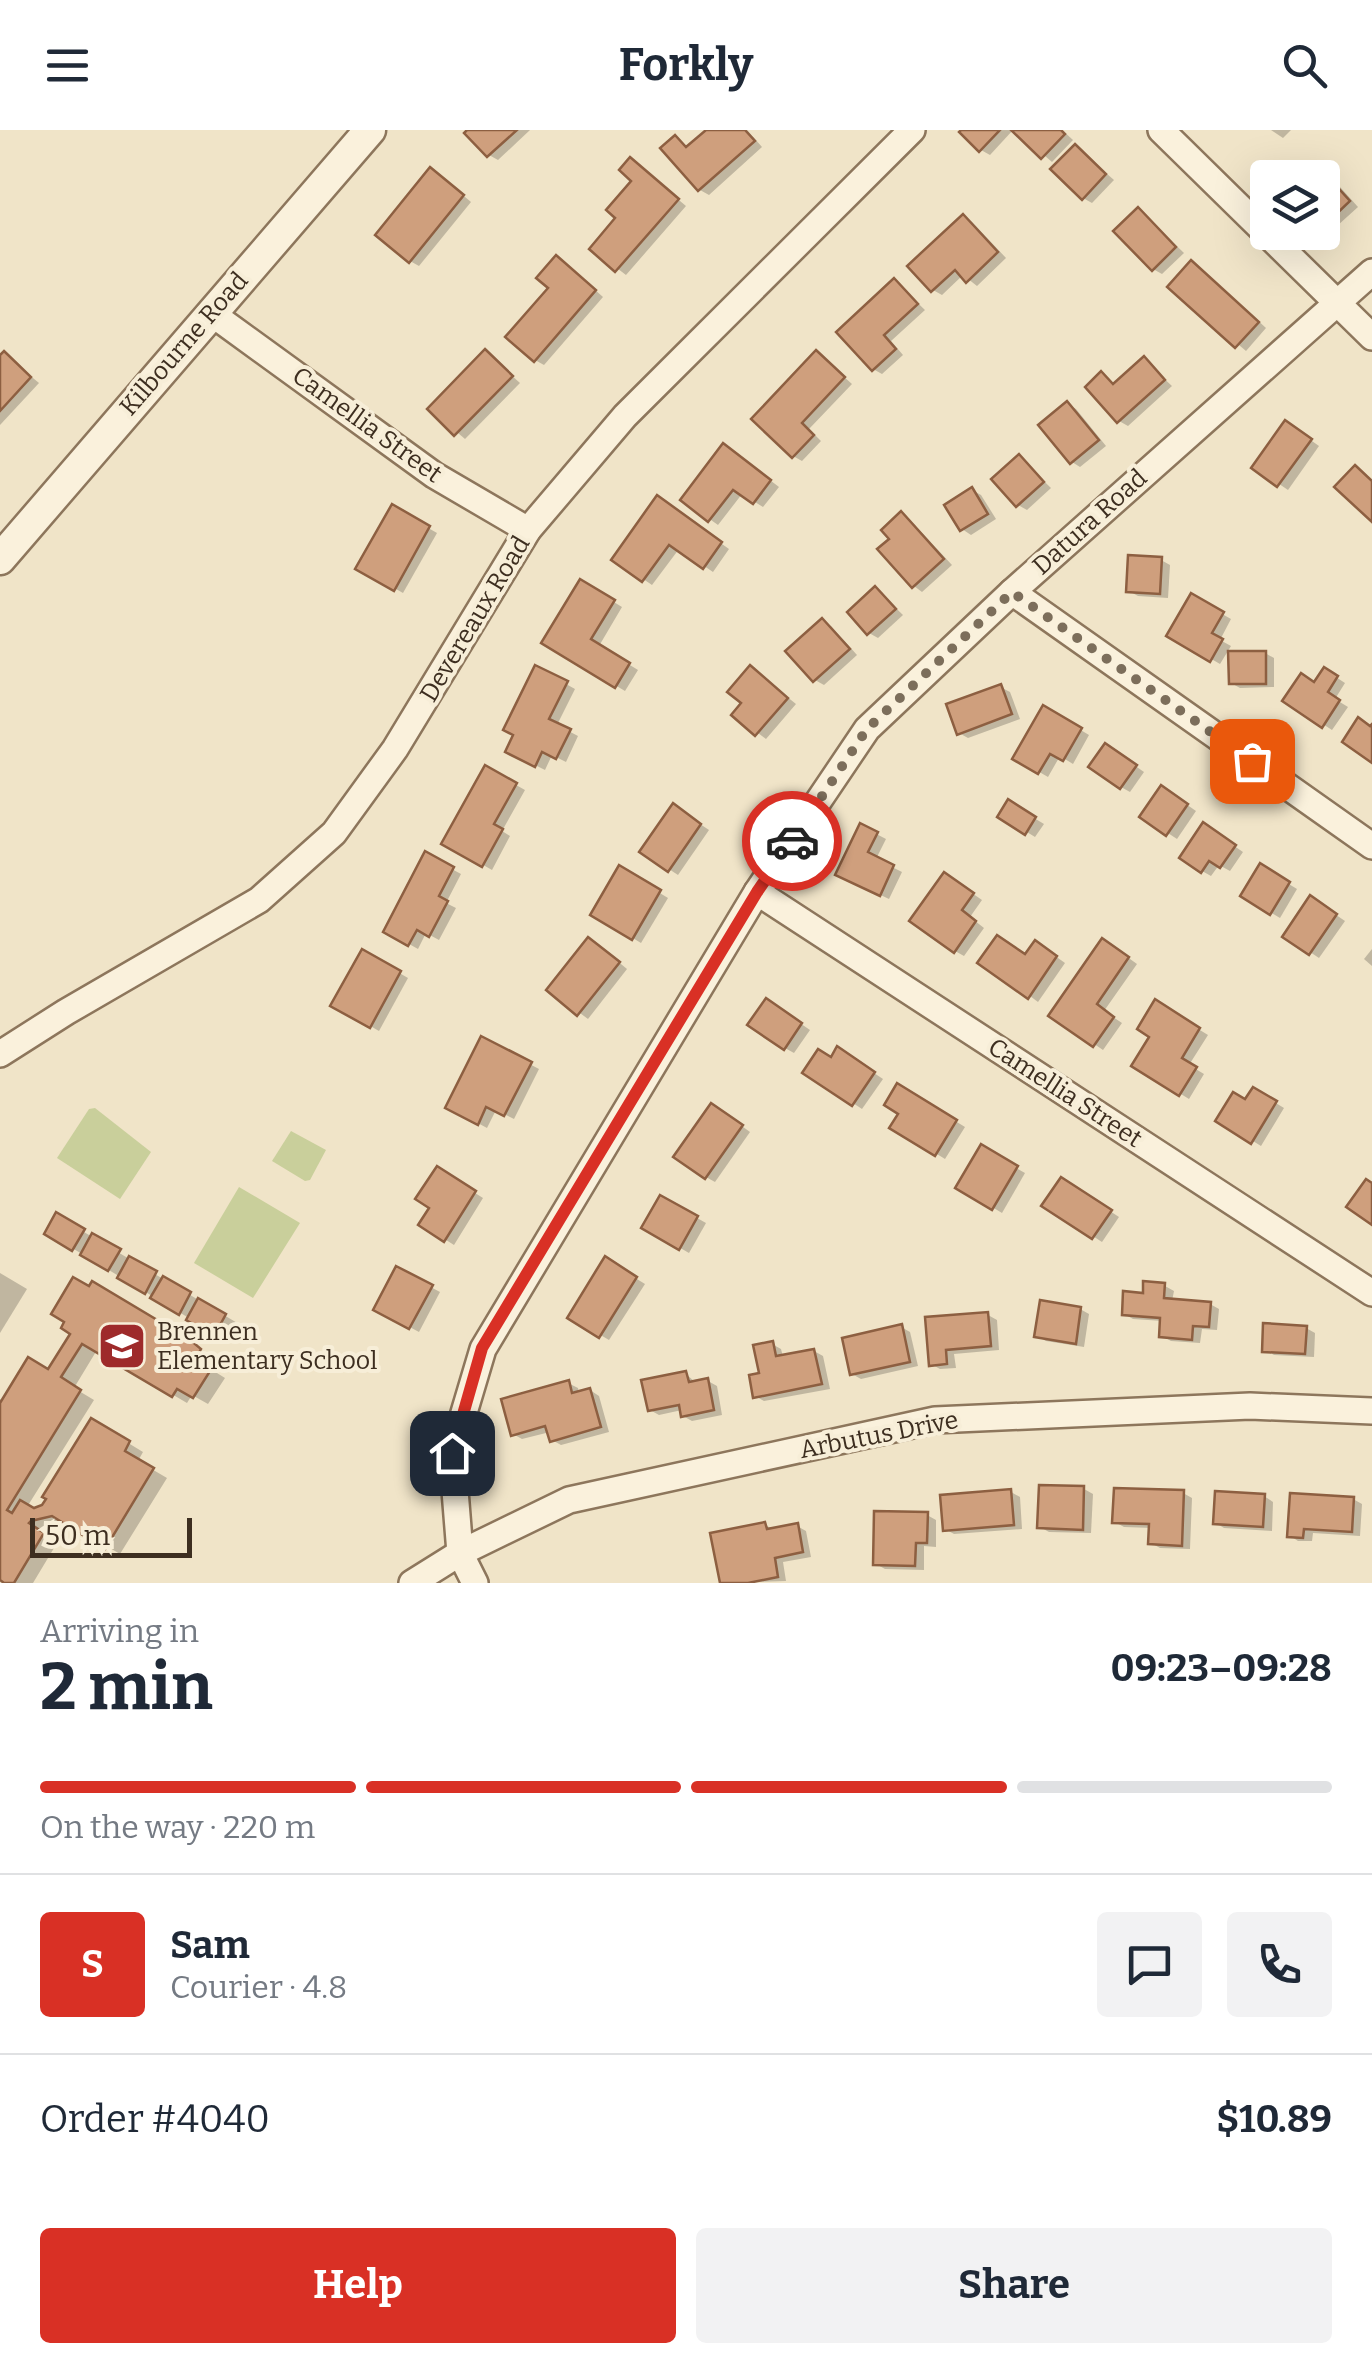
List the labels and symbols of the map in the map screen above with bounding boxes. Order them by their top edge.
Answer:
street label: Kilbourne Road [114,266,255,422]
street label: Camellia Street [286,361,448,489]
street label: Datura Road [1027,463,1153,581]
street label: Devereaux Road [414,530,536,707]
pin [1210,719,1295,804]
courier [742,791,842,891]
street label: Camellia Street [982,1032,1148,1154]
place label: Brennen Elementary School [157,1317,377,1376]
school or university icon: Brennen Elementary School [96,1320,148,1372]
street label: Arbutus Drive [797,1405,961,1465]
pin [410,1411,495,1496]
scale bar [30,1513,192,1558]

